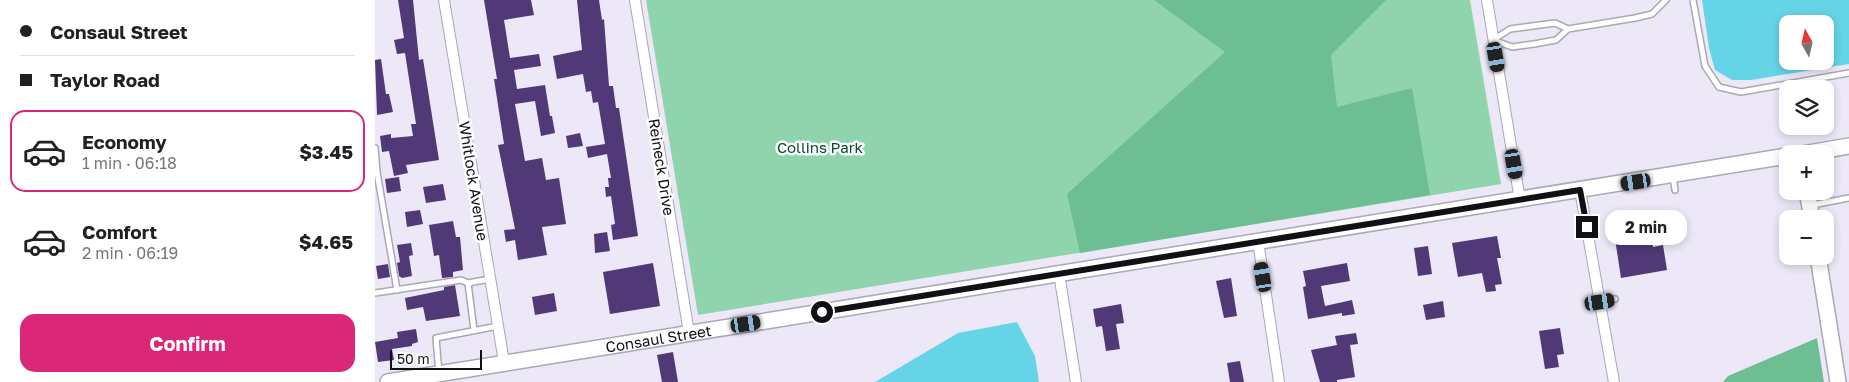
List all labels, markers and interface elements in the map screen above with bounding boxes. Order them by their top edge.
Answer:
north arrow [1779,15,1834,70]
map controls [1779,15,1834,265]
text: Consaul Street [50,20,188,43]
car [1486,41,1505,73]
text: Taylor Road [50,68,160,91]
button: layers [1779,80,1834,135]
street label: Reineck Drive [645,117,679,217]
street label: Whitlock Avenue [456,120,492,242]
icon: car [22,129,67,174]
text: Economy [82,130,167,153]
park label: Collins Park [777,138,864,156]
text: $3.45 [299,140,353,163]
button: + [1779,145,1834,200]
car [1504,148,1523,180]
text: 1 min · 06:18 [82,153,177,173]
car [1620,172,1651,192]
callout: 2 min [1605,210,1687,244]
button: − [1779,210,1834,265]
route end [1576,216,1598,238]
text: 2 min [1625,217,1667,237]
icon: car [22,219,67,264]
text: Comfort [82,220,157,243]
text: $4.65 [299,230,353,253]
text: 2 min · 06:19 [82,243,178,263]
car [1253,261,1272,293]
car [1584,292,1615,312]
route start [811,301,833,323]
button: Confirm [20,314,355,372]
car [730,314,761,334]
street label: Consaul Street [604,321,713,356]
scale bar [390,347,483,370]
text: 50 m [397,350,430,367]

